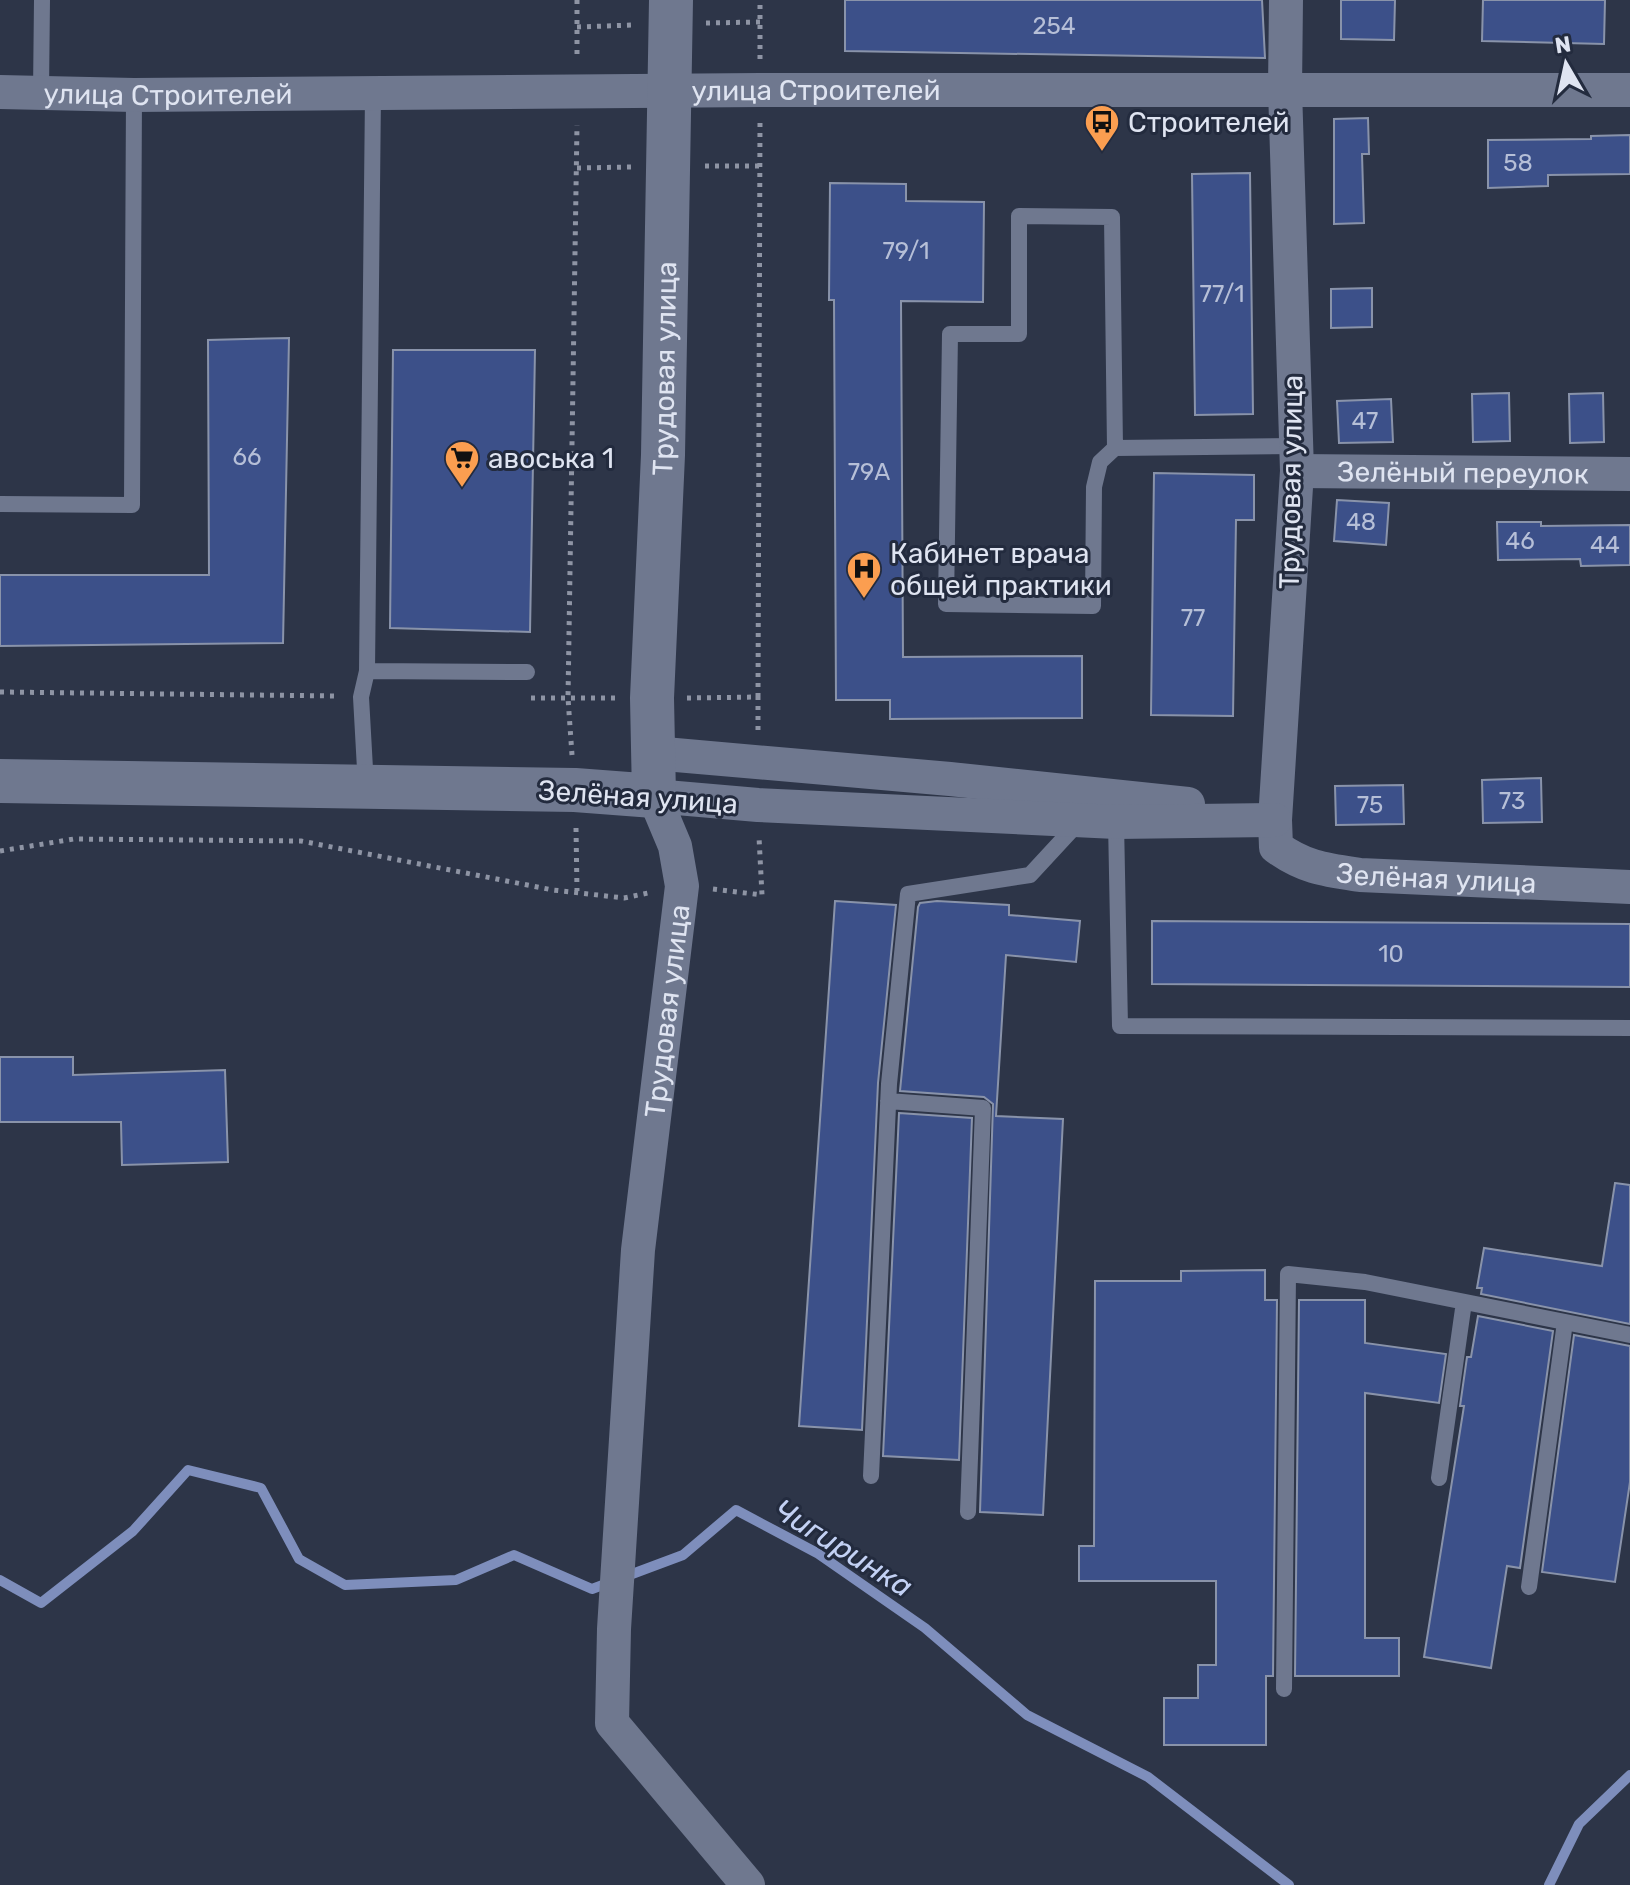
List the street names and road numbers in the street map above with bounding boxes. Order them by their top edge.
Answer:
street label: улица Строителей [691,74,941,107]
street label: улица Строителей [43,76,293,112]
street label: Трудовая улица [646,261,683,477]
street label: Трудовая улица [1273,375,1309,589]
street label: Зелёный переулок [1337,455,1589,490]
street label: Зелёная улица [537,774,739,820]
street label: Зелёная улица [1334,855,1537,899]
street label: Трудовая улица [638,903,696,1120]

